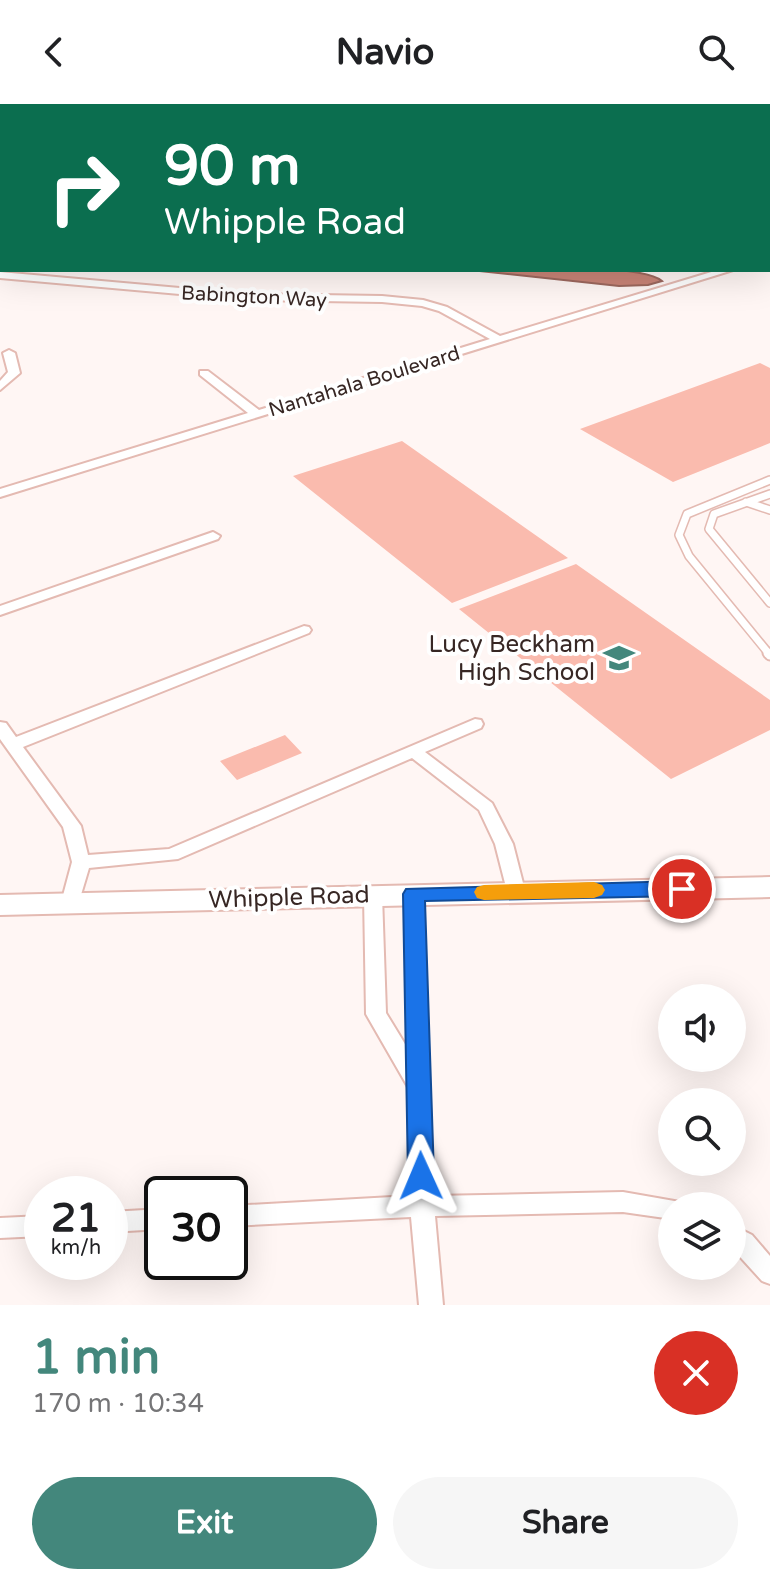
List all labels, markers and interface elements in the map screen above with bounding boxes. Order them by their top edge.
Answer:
icon: back [32,30,76,74]
icon: search [694,30,738,74]
text: Navio [336,31,434,74]
text: 90 m [164,133,300,200]
icon: right [32,136,136,240]
text: Whipple Road [164,201,406,244]
street label: Babington Way [181,281,328,313]
street label: Nantahala Boulevard [266,341,463,423]
place label: Lucy Beckham High School [429,630,595,687]
school or university icon: Lucy Beckham High School [602,641,636,675]
pin [648,855,716,923]
icon: arrive [660,867,704,911]
street label: Whipple Road [208,880,370,915]
map controls [658,984,746,1280]
button: sound [658,984,746,1072]
button: search [658,1088,746,1176]
position arrow [379,1134,463,1218]
speed limit sign: 30 [144,1176,248,1280]
button: layers [658,1192,746,1280]
text: 21 [51,1194,101,1242]
text: km/h [51,1236,101,1260]
text: 1 min [32,1329,160,1387]
button: close [654,1331,738,1415]
text: 170 m · 10:34 [32,1388,204,1419]
button: Exit [32,1477,377,1569]
button: Share [393,1477,738,1569]

